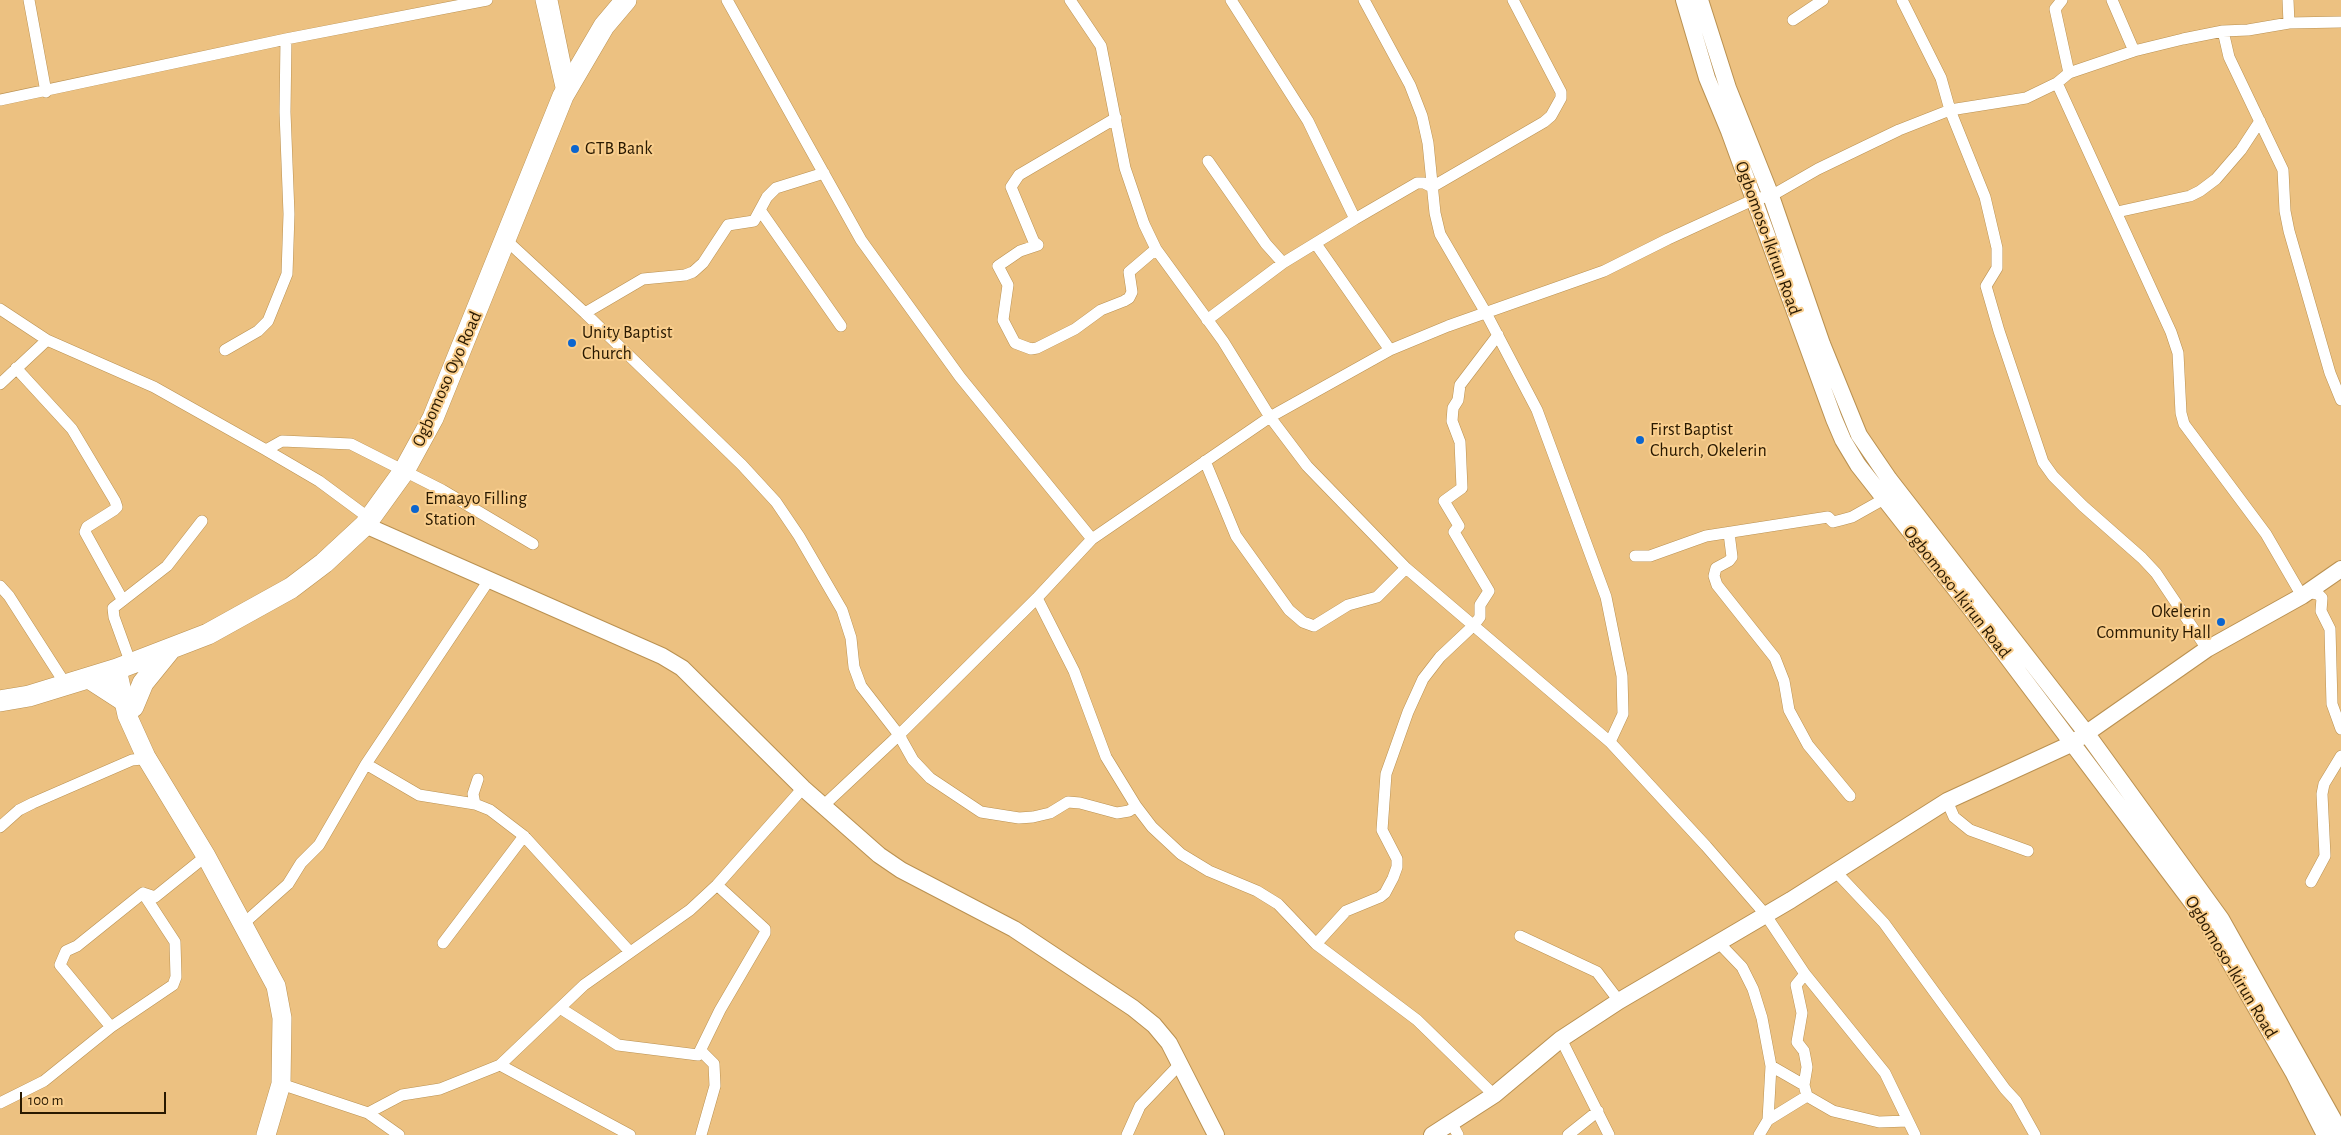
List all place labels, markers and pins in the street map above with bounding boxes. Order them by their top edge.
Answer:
place label: GTB Bank [585,138,653,160]
marker: GTB Bank [569,143,581,155]
place label: Unity Baptist Church [582,322,673,364]
marker: Unity Baptist Church [566,337,578,349]
place label: First Baptist Church, Okelerin [1650,419,1767,462]
marker: First Baptist Church, Okelerin [1634,434,1646,446]
place label: Emaayo Filling Station [425,488,527,530]
marker: Emaayo Filling Station [409,503,421,515]
place label: Okelerin Community Hall [2097,601,2211,644]
marker: Okelerin Community Hall [2215,616,2227,628]

